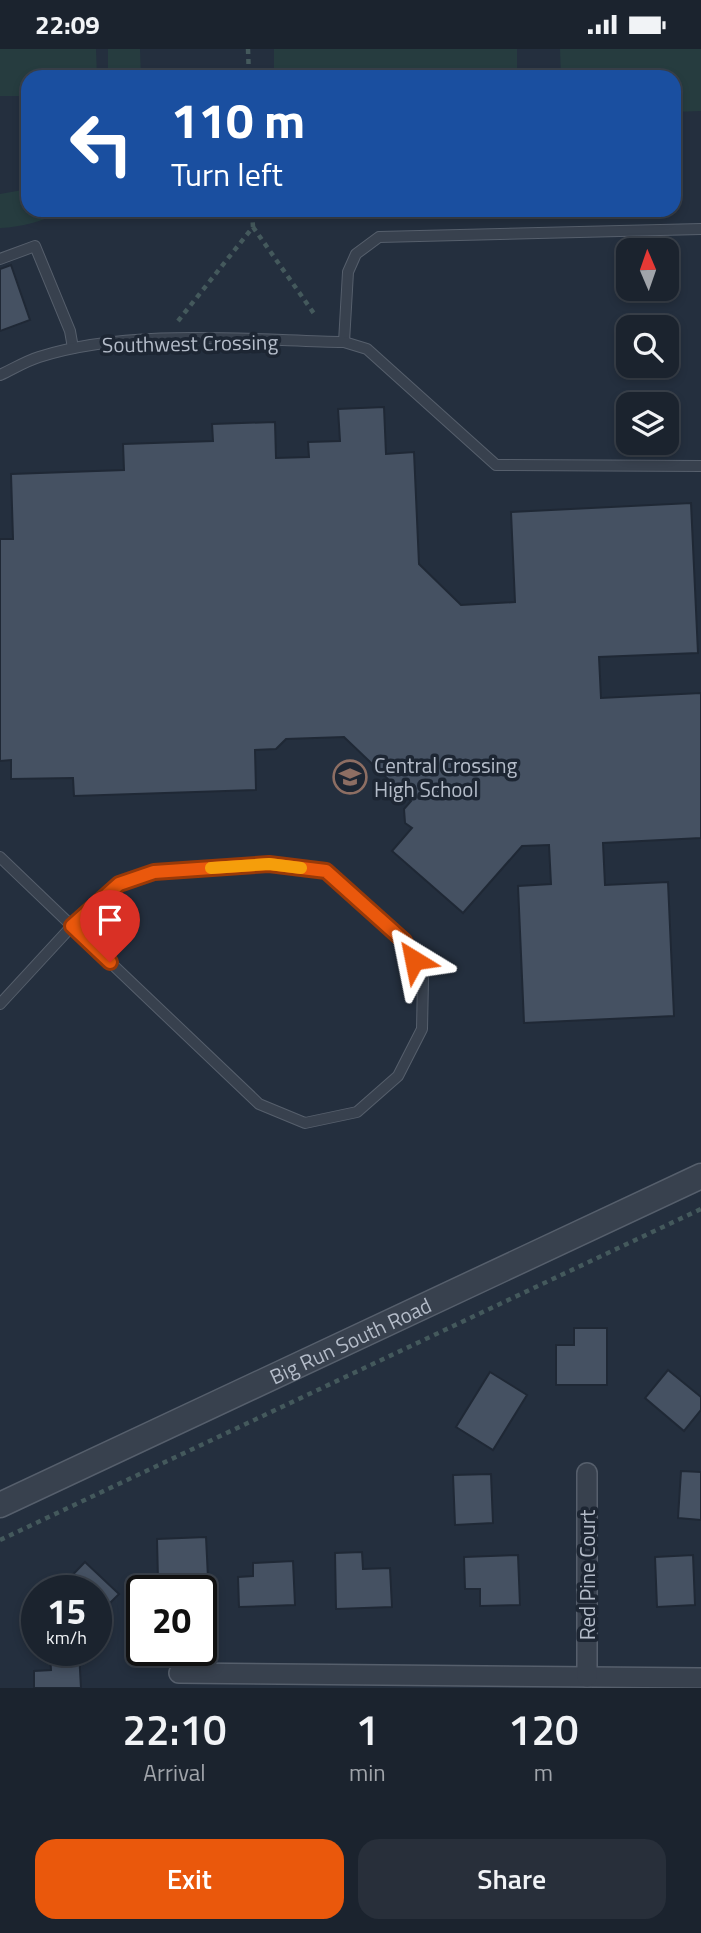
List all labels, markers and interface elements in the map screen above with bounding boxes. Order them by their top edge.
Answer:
text: 22:09 [35,5,100,44]
text: 110 m [171,82,305,157]
icon: left [56,98,147,189]
text: Turn left [171,150,283,198]
north arrow [616,238,679,301]
map controls [616,238,679,455]
button: search [616,315,679,378]
street label: Southwest Crossing [102,325,279,361]
button: layers [616,392,679,455]
place label: Central Crossing High School [374,749,518,805]
school or university icon: Central Crossing High School [331,758,369,796]
pin [80,890,140,962]
icon: arrive [91,901,129,939]
position arrow [377,923,451,997]
street label: Big Run South Road [264,1289,436,1392]
street label: Red Pine Court [571,1509,603,1640]
speed limit sign: 20 [126,1575,217,1666]
text: 15 [47,1584,86,1638]
text: km/h [46,1624,87,1651]
text: 22:10 [122,1697,227,1761]
text: 1 [356,1697,379,1761]
text: 120 [508,1697,579,1761]
text: Arrival [143,1755,206,1790]
text: min [349,1755,386,1790]
text: m [534,1755,553,1790]
button: Exit [35,1839,344,1919]
button: Share [358,1839,666,1919]

